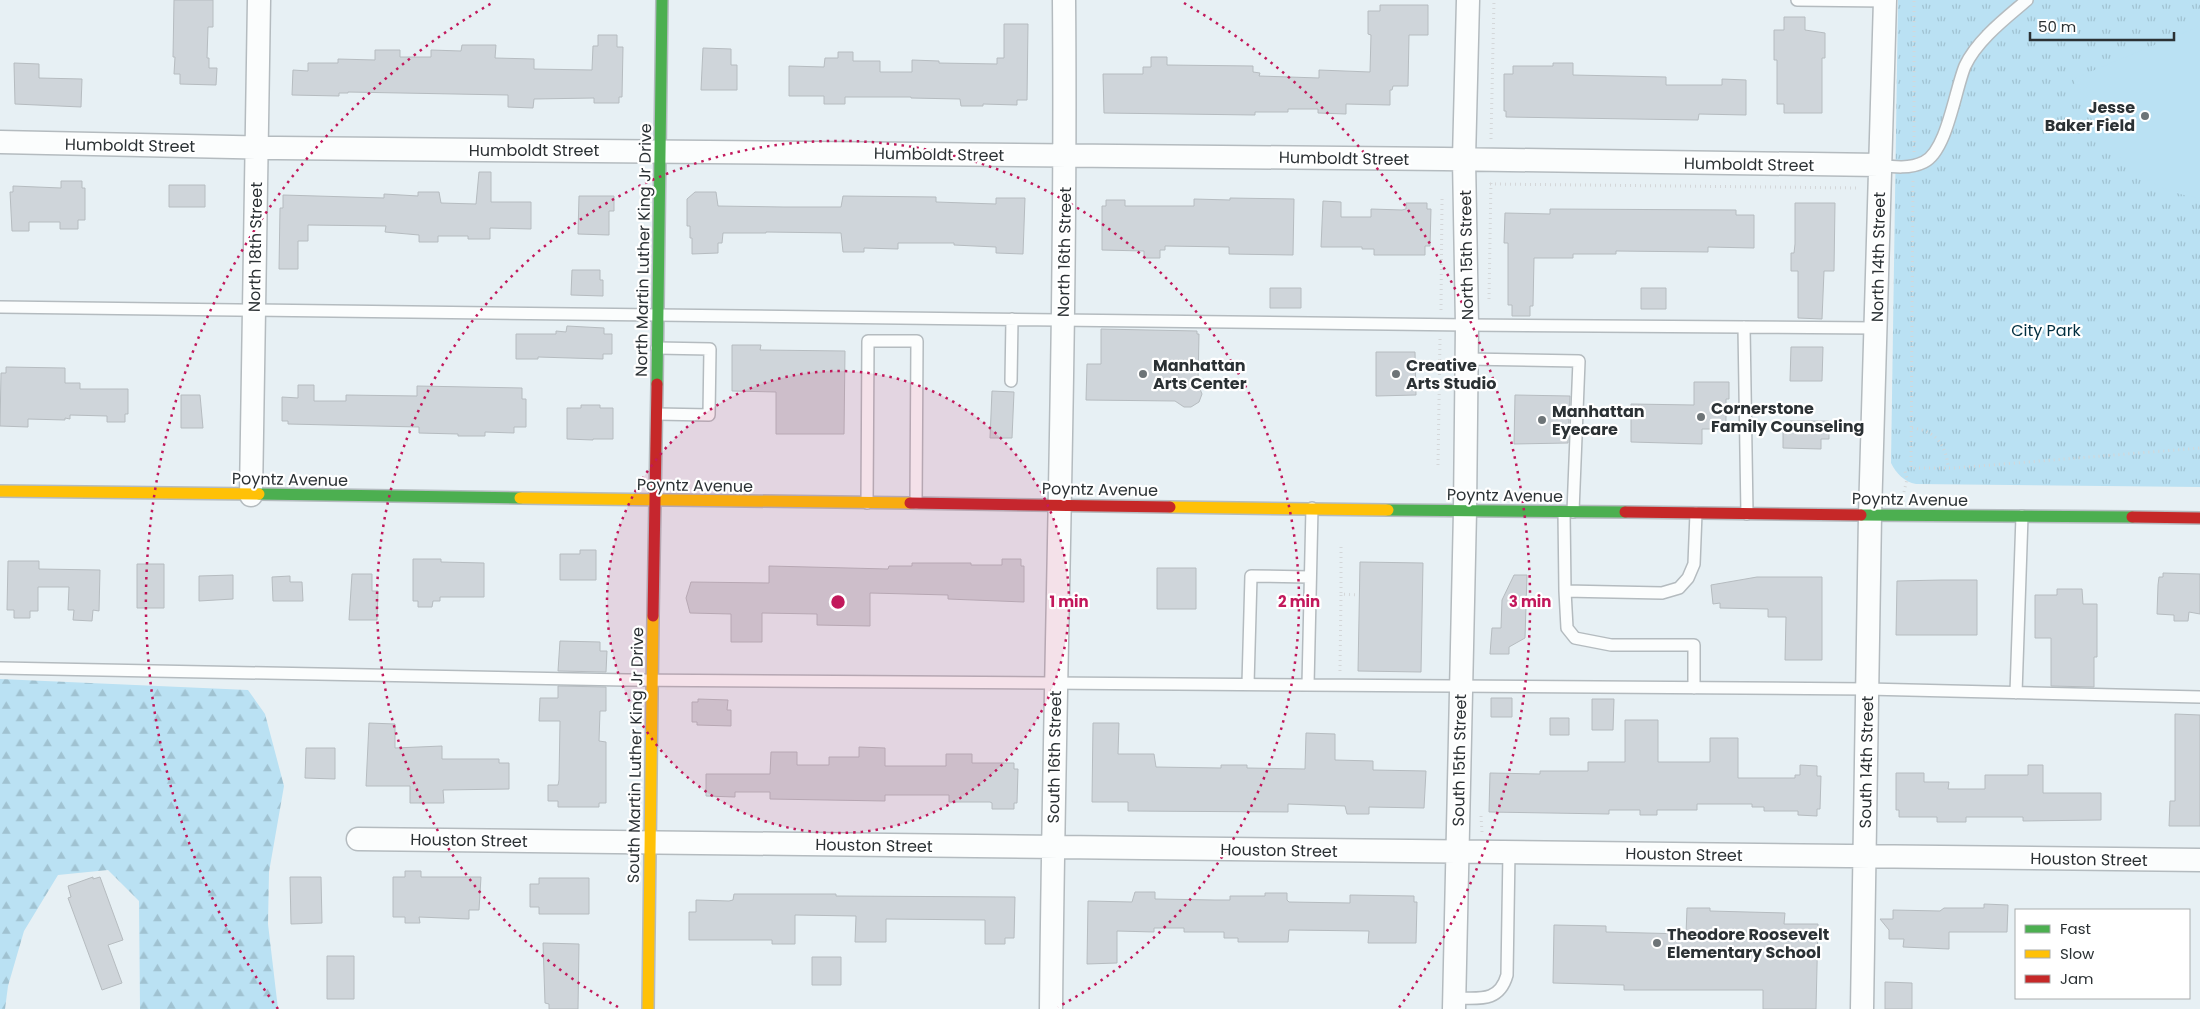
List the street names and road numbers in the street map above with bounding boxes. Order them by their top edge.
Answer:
street label: North Martin Luther King Jr Drive [630,123,657,377]
street label: Humboldt Street [65,133,196,158]
street label: Humboldt Street [469,139,599,162]
street label: Humboldt Street [874,142,1005,167]
street label: Humboldt Street [1279,146,1410,171]
street label: Humboldt Street [1684,152,1815,177]
street label: North 18th Street [243,182,268,312]
street label: North 16th Street [1052,187,1077,317]
street label: North 15th Street [1454,190,1479,320]
street label: North 14th Street [1866,192,1891,322]
street label: Poyntz Avenue [232,467,348,492]
street label: Poyntz Avenue [637,473,753,498]
street label: Poyntz Avenue [1042,477,1158,502]
street label: Poyntz Avenue [1447,483,1563,508]
street label: Poyntz Avenue [1852,487,1968,512]
street label: South Martin Luther King Jr Drive [622,627,649,883]
street label: South 16th Street [1042,690,1067,824]
street label: South 15th Street [1447,693,1472,826]
street label: South 14th Street [1854,695,1879,828]
street label: Houston Street [410,828,528,853]
street label: Houston Street [815,833,933,858]
street label: Houston Street [1220,838,1338,863]
street label: Houston Street [1625,842,1743,867]
street label: Houston Street [2030,847,2148,872]

